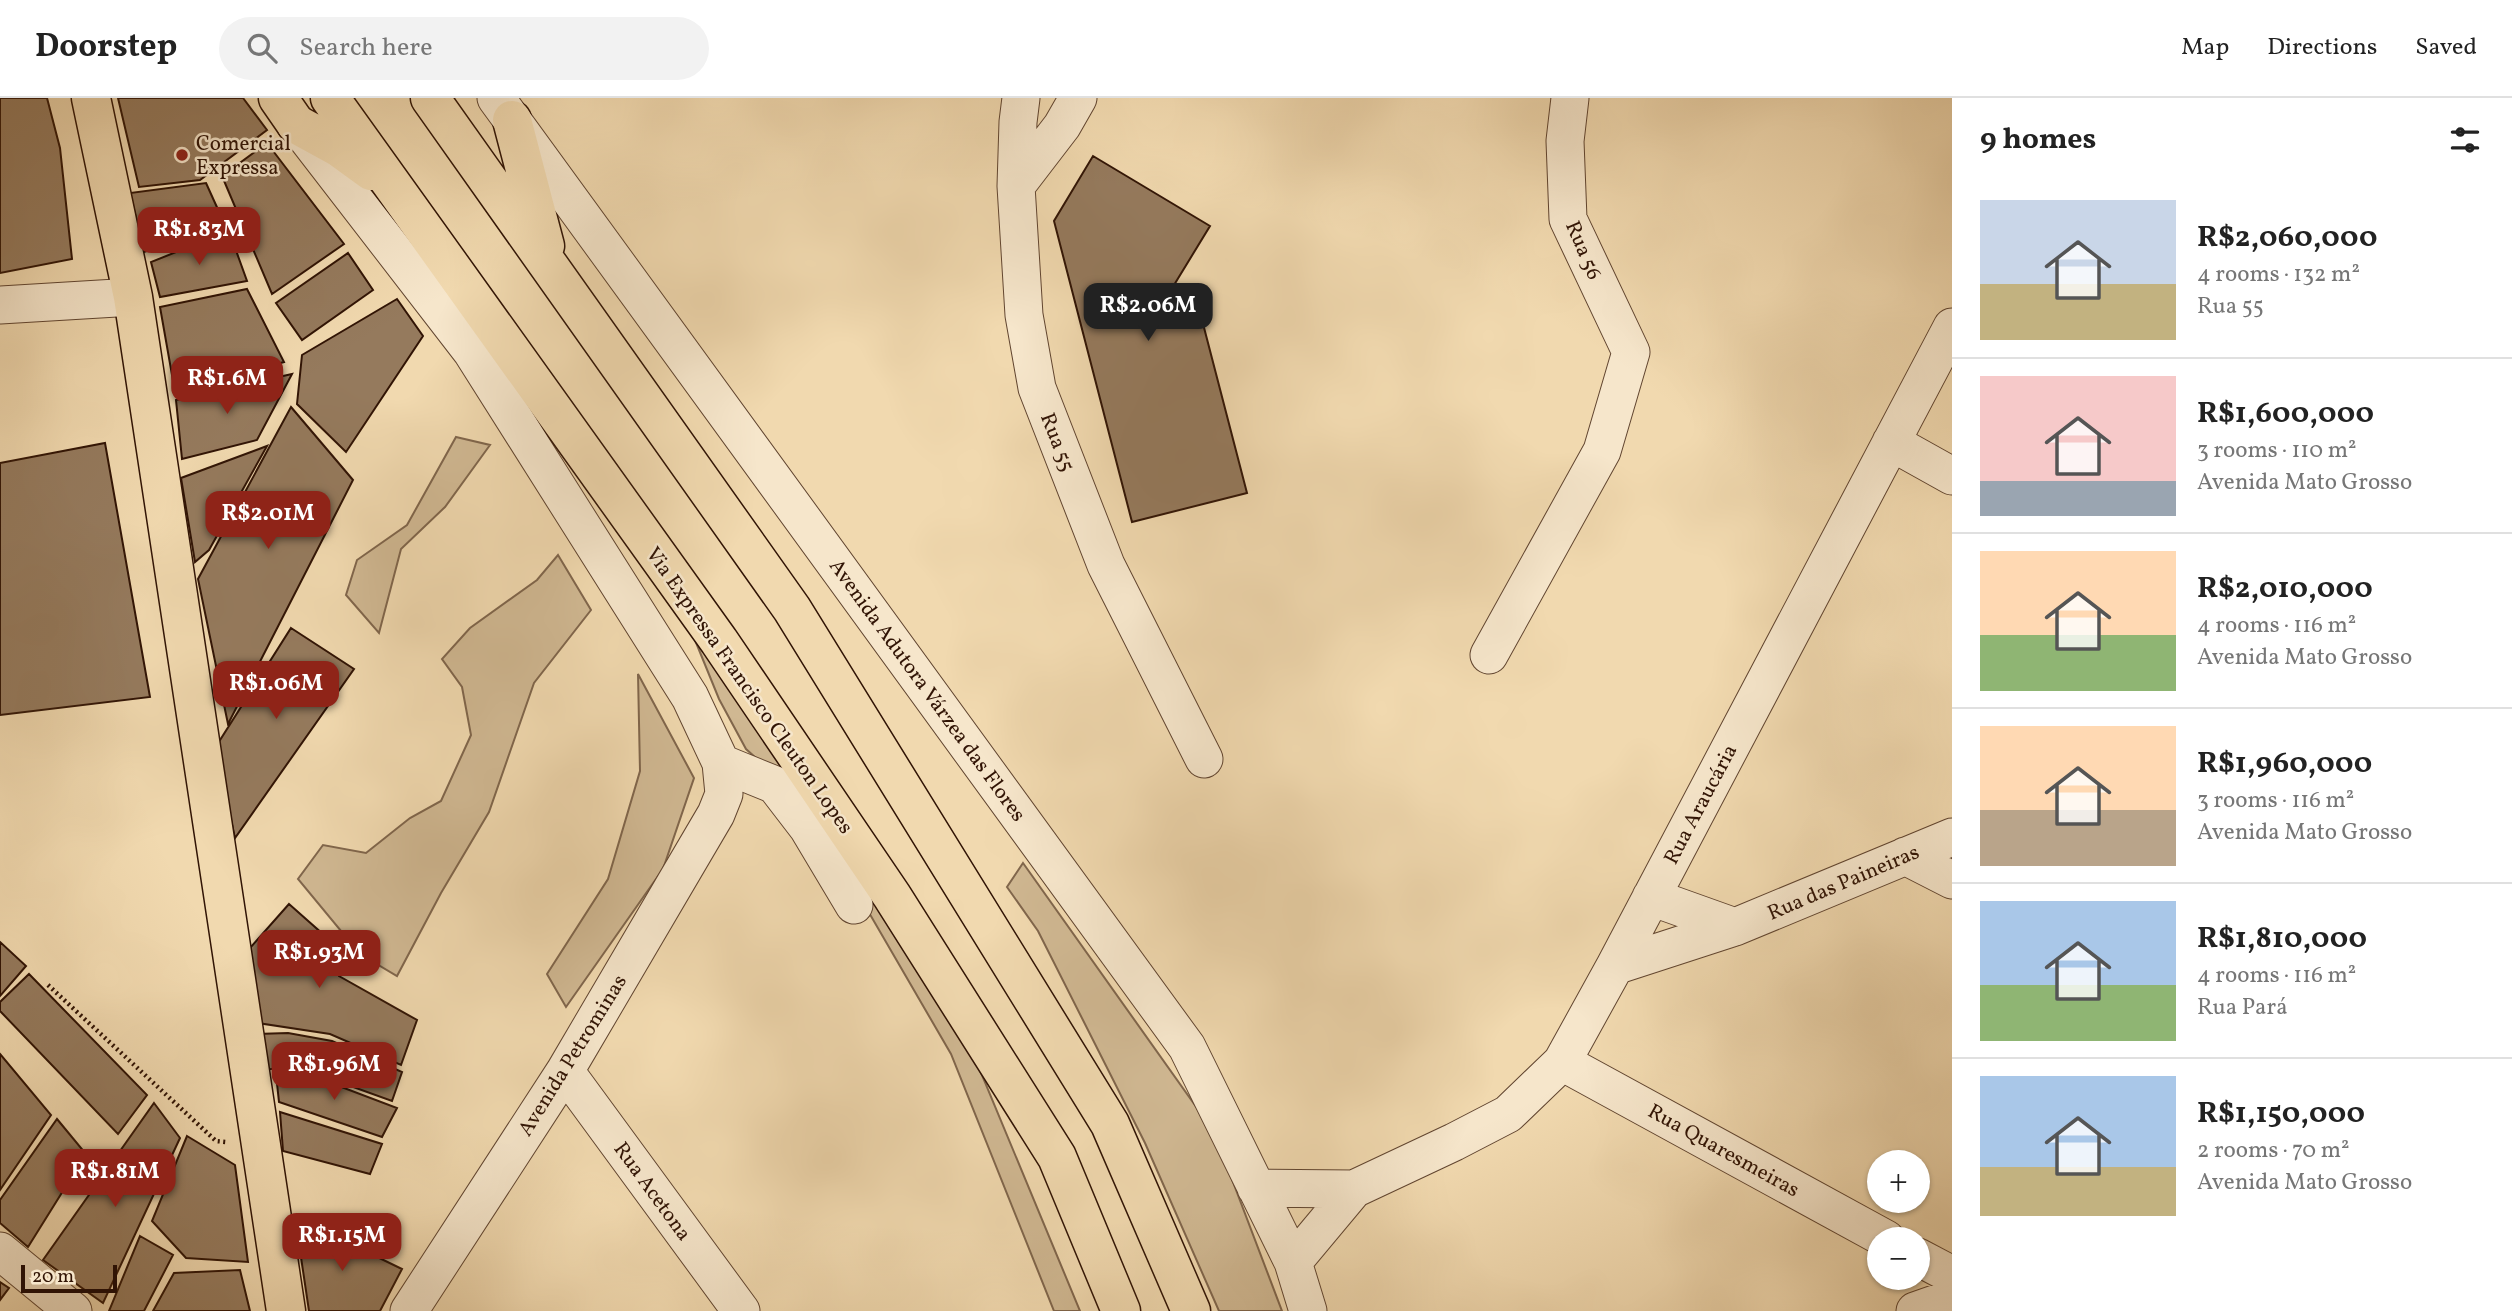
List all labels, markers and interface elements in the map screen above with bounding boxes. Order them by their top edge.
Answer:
search box [219,17,709,80]
text: Doorstep [35,25,177,71]
icon: search [243,29,281,67]
text: Search here [299,30,433,66]
text: Map [2181,31,2229,65]
text: Directions [2267,31,2377,65]
text: Saved [2415,31,2477,65]
text: 9 homes [1980,119,2096,161]
icon: filters [2446,121,2484,159]
place label: Comercial Expressa [196,130,291,183]
marker: Comercial Expressa [174,147,190,163]
pin: R$1.83M [134,208,264,267]
text: R$1.83M [153,214,245,246]
street label: Rua 56 [1557,217,1608,285]
text: R$2,060,000 [2197,217,2377,259]
icon: home [2036,228,2120,312]
text: 4 rooms · 132 m² [2197,259,2360,291]
pin: R$2.06M [1083,284,1213,343]
text: R$2.06M [1100,290,1196,322]
text: Rua 55 [2197,291,2264,323]
pin: R$1.6M [170,356,284,416]
text: R$1.6M [187,363,267,395]
text: R$1,600,000 [2197,393,2374,435]
icon: home [2036,404,2120,488]
street label: Rua 55 [1032,409,1081,476]
text: 3 rooms · 110 m² [2197,435,2357,467]
text: Avenida Mato Grosso [2197,467,2412,499]
pin: R$2.01M [203,491,333,551]
text: R$2.01M [221,498,315,530]
street label: Via Expressa Francisco Cleuton Lopes [638,541,859,840]
street label: Avenida Adutora Várzea das Flores [822,554,1032,828]
text: R$2,010,000 [2197,568,2373,610]
icon: home [2036,579,2120,663]
text: 4 rooms · 116 m² [2197,610,2356,642]
text: Avenida Mato Grosso [2197,642,2412,674]
pin: R$1.06M [211,662,341,721]
text: R$1.06M [229,668,323,700]
street label: Rua Araucária [1657,740,1745,870]
text: R$1,960,000 [2197,743,2372,785]
icon: home [2036,754,2120,838]
text: 3 rooms · 116 m² [2197,785,2354,817]
text: Avenida Mato Grosso [2197,817,2412,849]
street label: Rua das Paineiras [1763,838,1924,928]
text: R$1,810,000 [2197,918,2367,960]
icon: home [2036,929,2120,1013]
pin: R$1.93M [254,930,384,990]
text: R$1.93M [273,937,365,969]
text: 4 rooms · 116 m² [2197,960,2356,992]
street label: Avenida Petrominas [512,969,635,1142]
text: Rua Pará [2197,992,2288,1024]
pin: R$1.96M [269,1042,399,1102]
text: R$1.96M [288,1049,380,1081]
text: R$1,150,000 [2197,1093,2365,1135]
street label: Rua Quaresmeiras [1642,1098,1804,1205]
icon: home [2036,1104,2120,1188]
text: 2 rooms · 70 m² [2197,1135,2350,1167]
street label: Rua Acetona [606,1136,698,1247]
pin: R$1.81M [50,1150,180,1209]
map controls [1867,1150,1930,1290]
button: + [1867,1150,1930,1213]
text: R$1.81M [71,1156,159,1188]
text: Avenida Mato Grosso [2197,1167,2412,1199]
pin: R$1.15M [277,1214,407,1273]
text: R$1.15M [298,1220,386,1252]
button: − [1867,1227,1930,1290]
scale bar [21,1262,117,1294]
text: 20 m [32,1264,74,1290]

